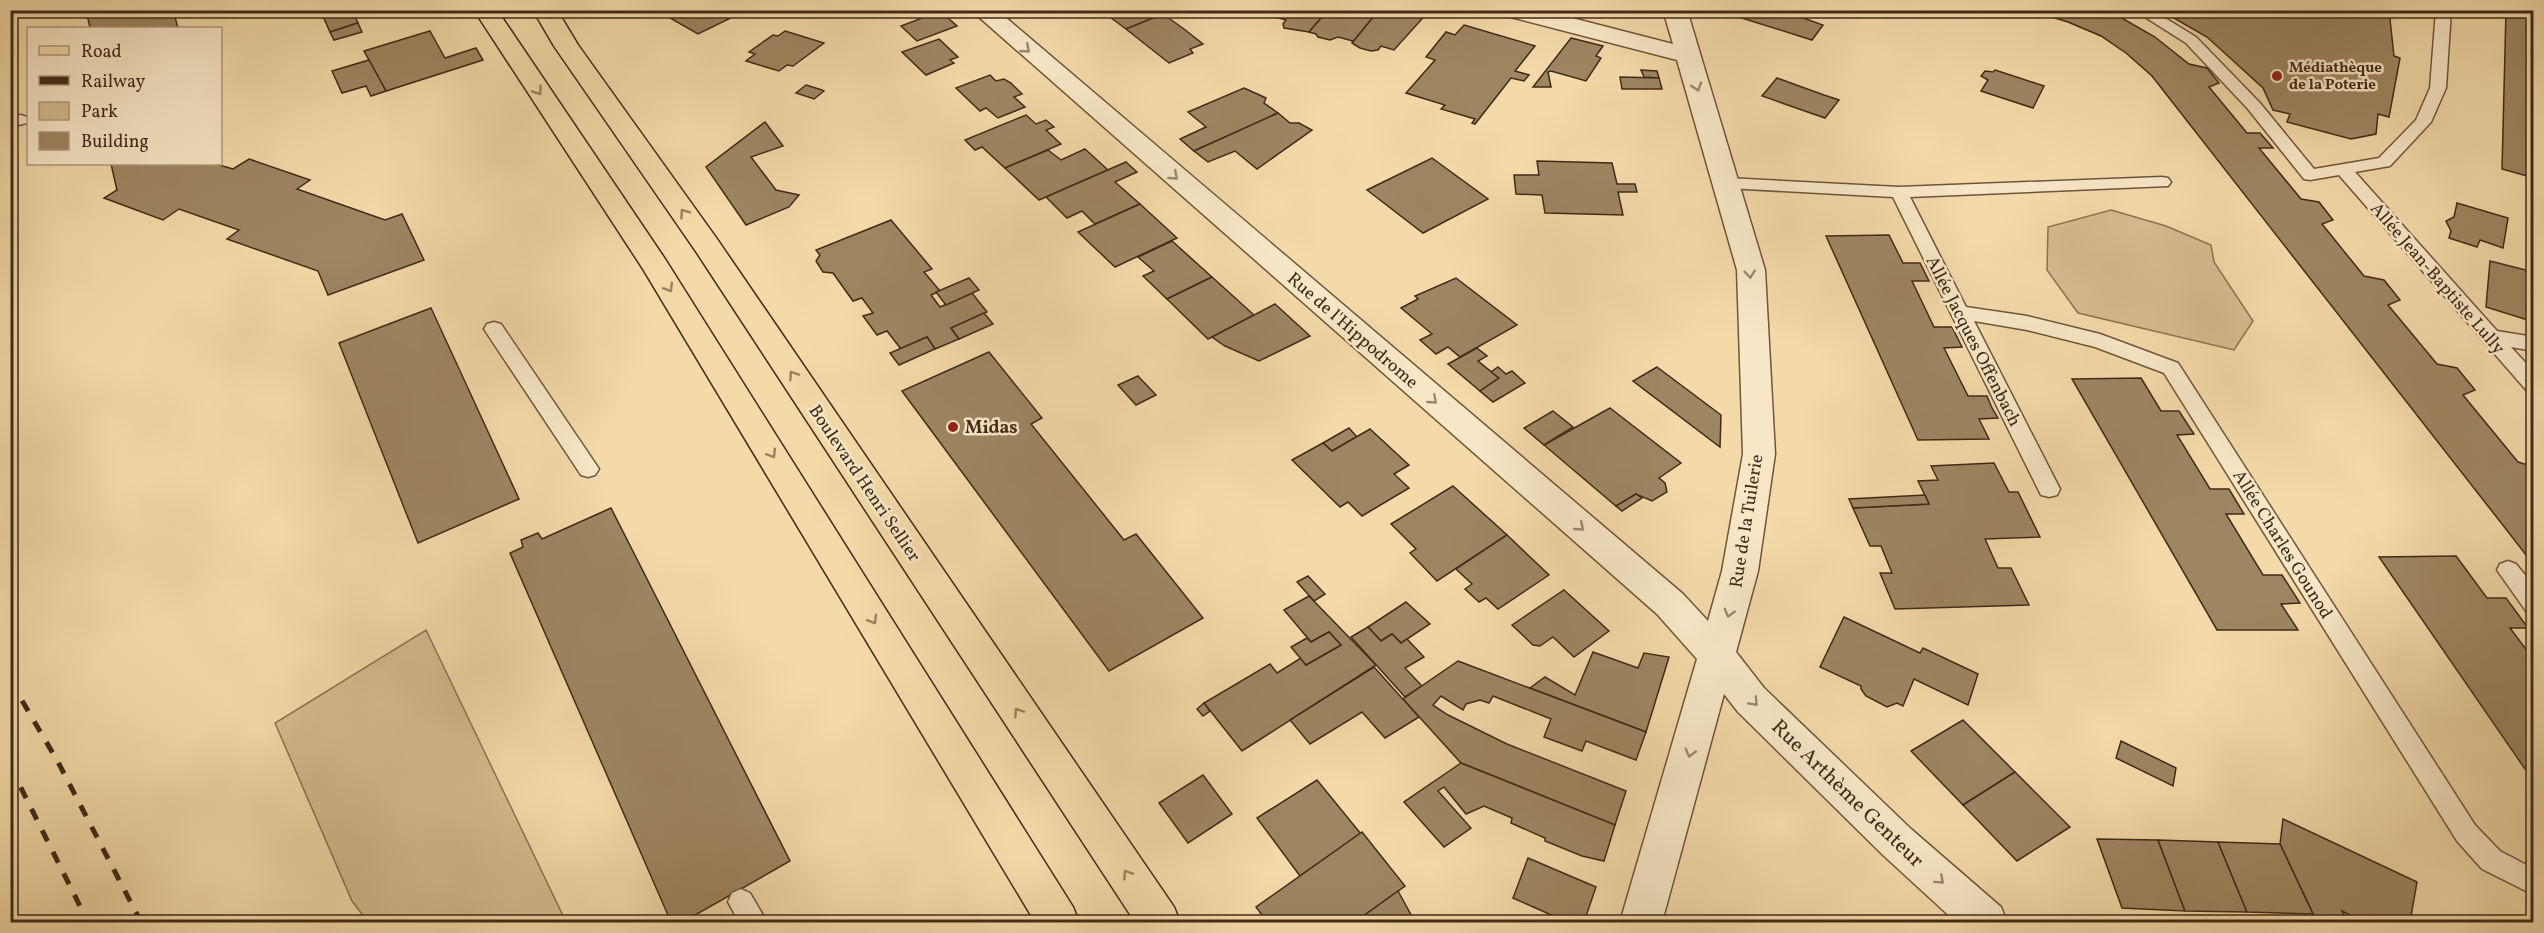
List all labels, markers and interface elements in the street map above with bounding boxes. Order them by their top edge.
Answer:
legend [27,27,222,165]
text: Road [81,40,122,65]
one-way arrow [1020,42,1030,53]
place label: Médiathèque de la Poterie [2289,58,2382,96]
marker: Médiathèque de la Poterie [2270,69,2284,83]
text: Railway [81,70,145,95]
one-way arrow [1690,81,1702,92]
one-way arrow [531,84,542,95]
text: Park [81,100,118,125]
text: Building [81,130,149,155]
one-way arrow [1167,169,1178,180]
street label: Allée Jean-Baptiste Lully [2364,197,2510,361]
one-way arrow [680,209,691,220]
street label: Allée Jacques Offenbach [1919,252,2027,432]
street label: Rue de l'Hippodrome [1281,267,1423,395]
one-way arrow [1743,270,1756,279]
one-way arrow [662,282,674,292]
one-way arrow [789,371,801,381]
one-way arrow [1426,393,1437,404]
street label: Boulevard Henri Sellier [802,400,926,568]
place label: Midas [965,416,1018,441]
marker: Midas [946,420,960,434]
one-way arrow [765,448,776,458]
street label: Rue de la Tuilerie [1725,453,1770,590]
street label: Allée Charles Gounod [2226,465,2338,624]
one-way arrow [1573,520,1584,531]
one-way arrow [1724,607,1736,618]
one-way arrow [866,614,878,624]
one-way arrow [1747,695,1758,705]
one-way arrow [1015,707,1026,718]
street label: Rue Arthème Genteur [1764,713,1930,875]
one-way arrow [1684,748,1697,758]
one-way arrow [1123,870,1134,881]
one-way arrow [1933,873,1944,884]

